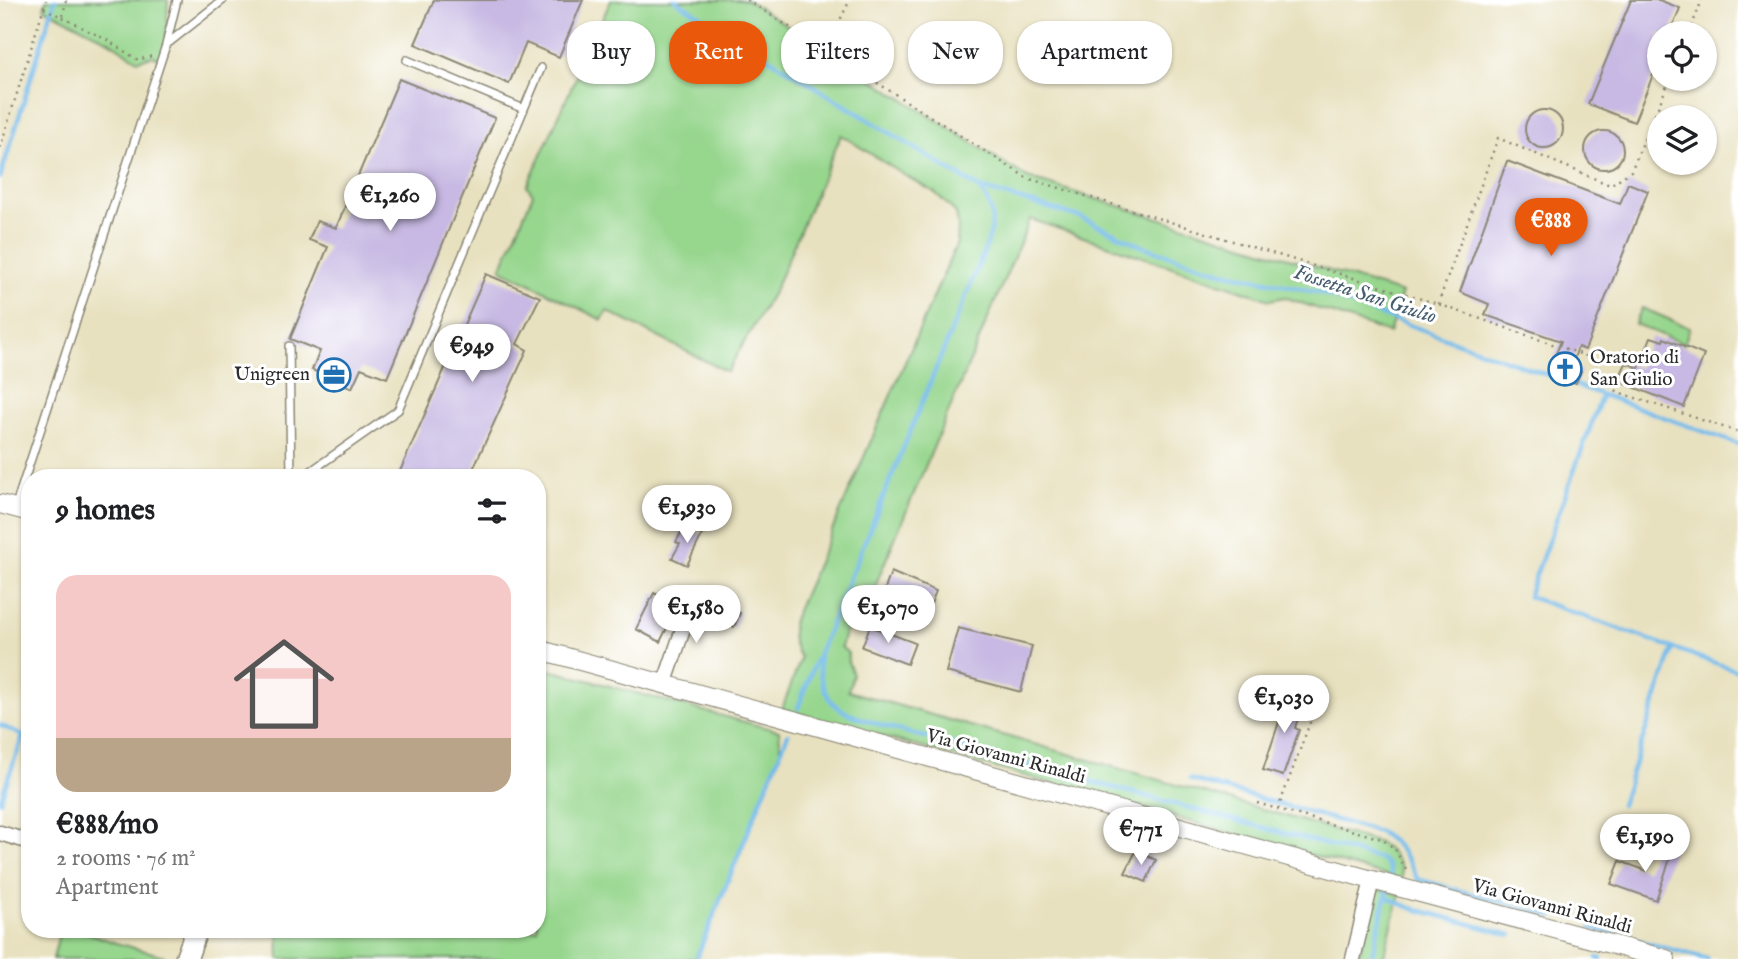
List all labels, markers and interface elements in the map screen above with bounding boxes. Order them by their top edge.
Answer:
chip: Buy [567,21,655,84]
chip: Rent [669,21,767,84]
chip: Filters [781,21,894,84]
chip: New [908,21,1003,84]
chip: Apartment [1017,21,1172,84]
map controls [1647,21,1717,175]
button: locate [1647,21,1717,91]
button: layers [1647,105,1717,175]
pin: €1,260 [333,174,447,233]
text: €1,260 [360,181,420,210]
pin: €888 [1510,198,1592,258]
text: €888 [1531,206,1571,235]
water label: Fossetta San Giulio [1290,259,1440,331]
pin: €949 [431,324,513,384]
text: €949 [450,332,494,361]
place label: Oratorio di San Giulio [1590,346,1679,392]
church icon: Oratorio di San Giulio [1546,350,1584,388]
office icon: Unigreen [315,356,353,394]
place label: Unigreen [234,363,310,387]
pin: €1,930 [630,486,744,545]
text: 9 homes [56,492,155,530]
icon: filters [473,492,511,530]
text: €1,930 [658,493,716,522]
pin: €1,580 [639,586,753,645]
pin: €1,070 [831,586,945,645]
text: €1,580 [668,593,724,622]
text: €1,070 [857,593,919,622]
icon: home [221,621,347,747]
pin: €1,030 [1227,676,1341,735]
text: €1,030 [1254,683,1314,712]
street label: Via Giovanni Rinaldi [923,724,1088,790]
text: €888/mo [56,806,158,844]
pin: €771 [1100,808,1182,867]
pin: €1,190 [1588,814,1702,874]
text: €771 [1119,815,1163,844]
text: €1,190 [1616,822,1674,851]
text: 2 rooms · 76 m² [56,844,196,873]
text: Apartment [56,873,159,902]
street label: Via Giovanni Rinaldi [1469,874,1634,940]

